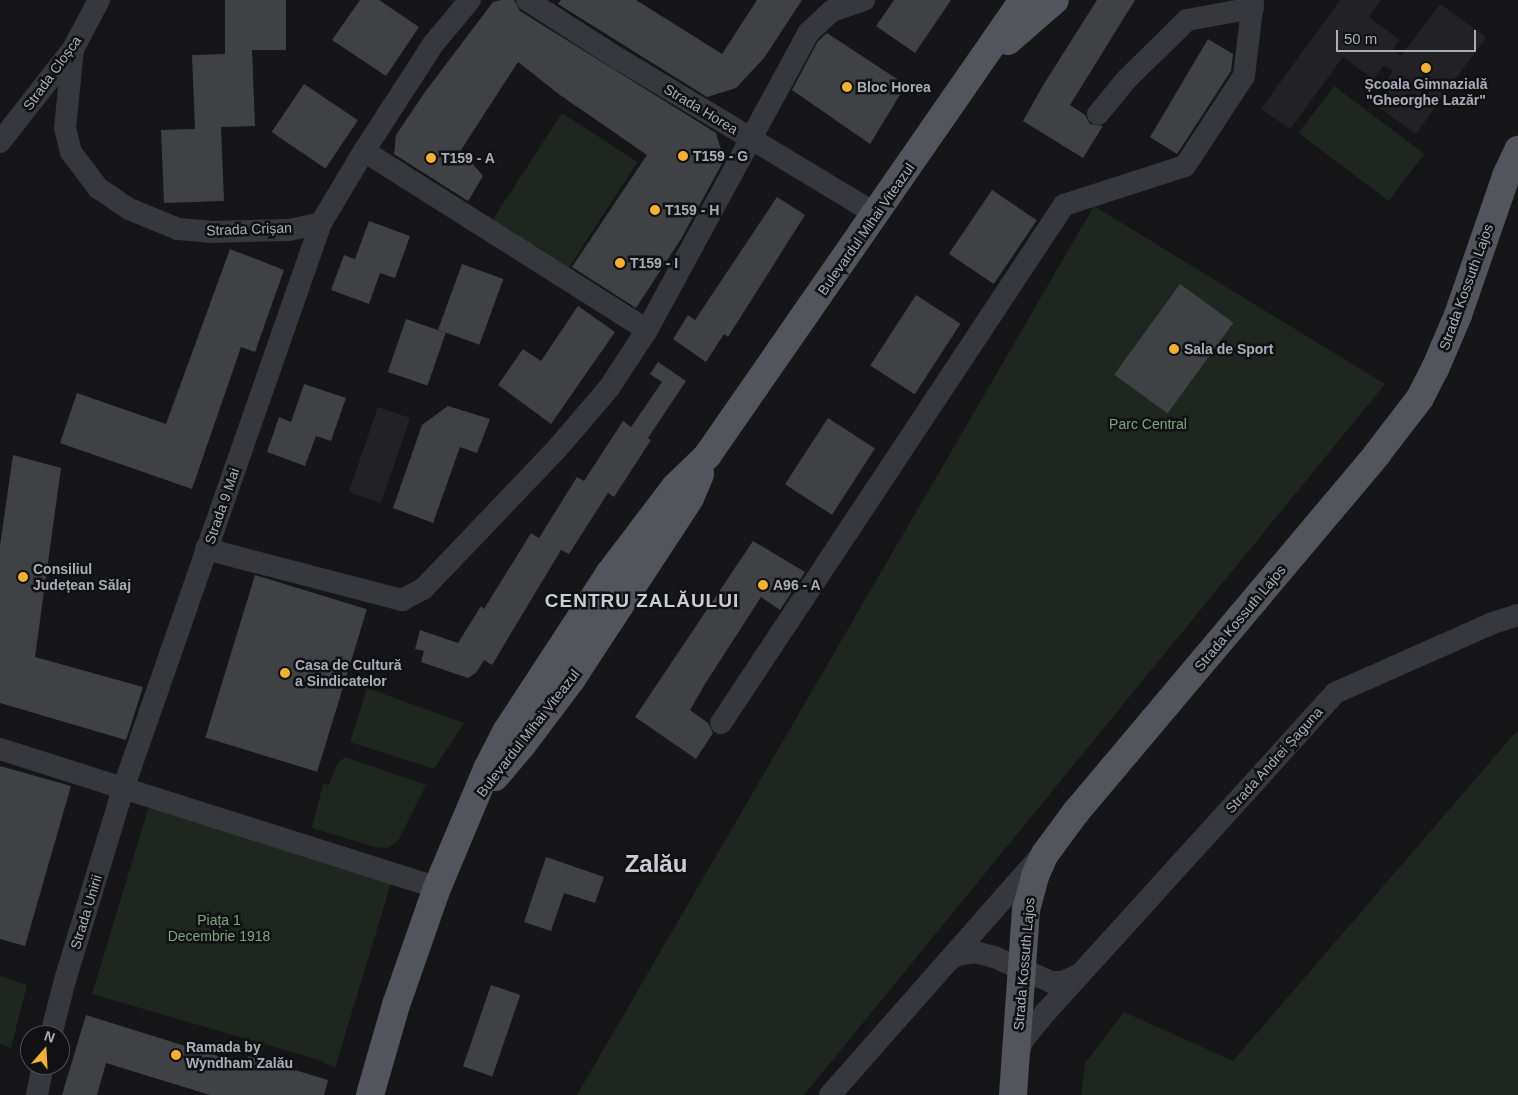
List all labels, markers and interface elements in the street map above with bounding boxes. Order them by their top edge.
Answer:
scale bar [1338,20,1478,52]
text: 50 m [1344,30,1377,47]
street label: Strada Cloșca [19,32,85,114]
marker: Școala Gimnazială "Gheorghe Lazăr" [1420,62,1432,74]
place label: Școala Gimnazială "Gheorghe Lazăr" [1365,76,1487,108]
place label: Bloc Horea [857,79,931,95]
street label: Strada Horea [661,80,741,138]
marker: Bloc Horea [841,81,853,93]
place label: T159 - G [693,148,748,164]
place label: T159 - A [441,150,495,166]
marker: T159 - G [677,150,689,162]
marker: T159 - A [425,152,437,164]
street label: Bulevardul Mihai Viteazul [814,160,918,298]
place label: T159 - H [665,202,719,218]
marker: T159 - H [649,204,661,216]
street label: Strada Crișan [206,219,292,239]
street label: Strada Kossuth Lajos [1435,222,1497,352]
place label: T159 - I [630,255,678,271]
marker: T159 - I [614,257,626,269]
place label: Sala de Sport [1184,341,1273,357]
marker: Sala de Sport [1168,343,1180,355]
park label: Parc Central [1109,416,1187,432]
street label: Strada 9 Mai [201,466,243,546]
place label: Consiliul Județean Sălaj [33,561,131,594]
street label: Strada Kossuth Lajos [1191,562,1289,674]
marker: Consiliul Județean Sălaj [17,571,29,583]
place label: A96 - A [773,577,821,593]
marker: A96 - A [757,579,769,591]
district label: CENTRU ZALĂULUI [543,590,741,612]
place label: Casa de Cultură a Sindicatelor [295,657,402,690]
street label: Bulevardul Mihai Viteazul [473,666,583,800]
marker: Casa de Cultură a Sindicatelor [279,667,291,679]
street label: Strada Andrei Șaguna [1222,703,1326,817]
district label: Zalău [625,850,687,878]
street label: Strada Unirii [67,873,105,951]
street label: Strada Kossuth Lajos [1010,897,1038,1031]
park label: Piața 1 Decembrie 1918 [168,912,270,944]
north arrow [20,1025,70,1075]
text: N [42,1028,57,1046]
place label: Ramada by Wyndham Zalău [186,1039,293,1072]
marker: Ramada by Wyndham Zalău [170,1049,182,1061]

